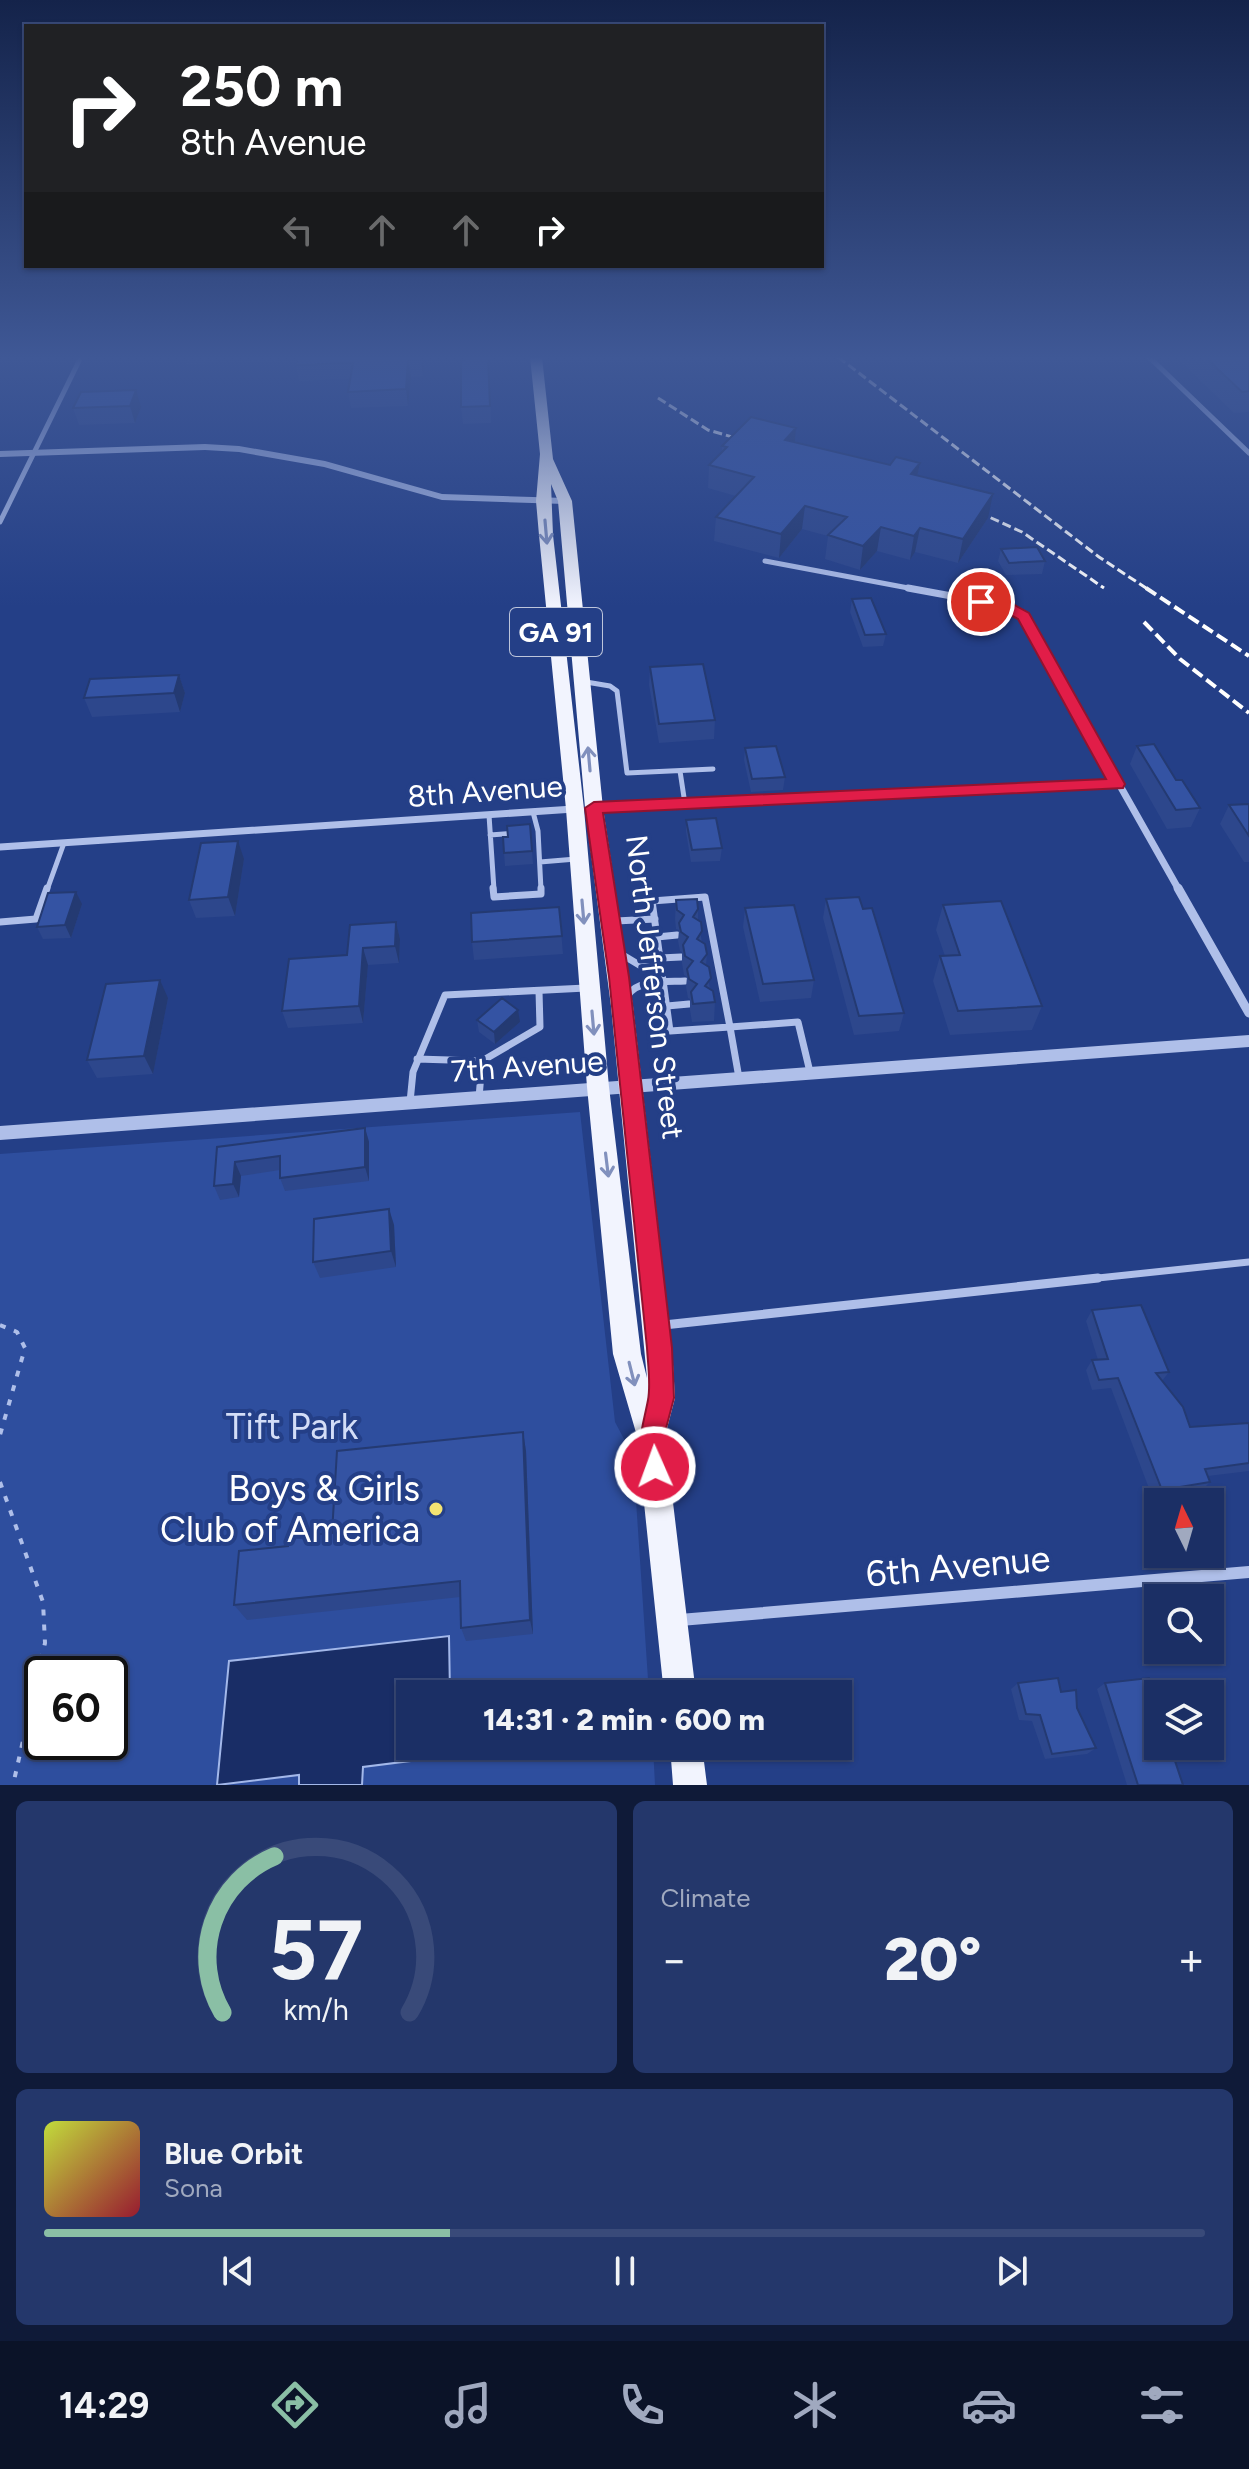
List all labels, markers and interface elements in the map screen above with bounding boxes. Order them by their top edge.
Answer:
text: 250 m [180,53,343,120]
icon: right [48,56,152,160]
text: 8th Avenue [180,121,366,164]
icon: left [276,208,320,252]
icon: ahead [360,208,404,252]
icon: ahead [444,208,488,252]
icon: right [528,208,572,252]
one-way arrow [538,518,553,545]
pin [947,568,1015,636]
icon: arrive [959,580,1003,624]
road number: GA 91 [510,608,602,656]
one-way arrow [581,746,596,773]
street label: 8th Avenue [406,767,564,815]
street label: North Jefferson Street [618,833,692,1141]
one-way arrow [576,898,591,925]
one-way arrow [586,1009,601,1036]
street label: 7th Avenue [449,1042,605,1090]
one-way arrow [599,1151,614,1177]
one-way arrow [625,1361,640,1387]
park label: Tift Park [226,1405,359,1448]
position arrow [613,1425,697,1509]
place label: Boys & Girls Club of America [160,1467,420,1551]
north arrow [1144,1488,1224,1568]
map controls [1144,1488,1224,1760]
marker: Boys & Girls Club of America [427,1500,445,1518]
street label: 6th Avenue [864,1537,1052,1595]
button: search [1144,1584,1224,1664]
speed limit sign: 60 [24,1656,128,1760]
button: layers [1144,1680,1224,1760]
text: 14:31 · 2 min · 600 m [483,1701,765,1738]
text: Climate [661,1882,750,1914]
text: 57 [269,1900,364,2000]
text: 20° [884,1923,981,1995]
text: − [661,1933,688,1986]
text: + [1178,1933,1205,1986]
text: km/h [284,1993,349,2027]
text: Blue Orbit [164,2135,303,2172]
text: Sona [164,2172,223,2204]
icon: previous [216,2249,260,2293]
icon: pause [603,2249,647,2293]
icon: next [990,2249,1034,2293]
icon: directions [267,2377,323,2433]
icon: music [440,2377,496,2433]
icon: phone [614,2377,670,2433]
icon: climate [787,2377,843,2433]
icon: car [961,2377,1017,2433]
icon: filters [1134,2377,1190,2433]
text: 14:29 [59,2384,149,2427]

